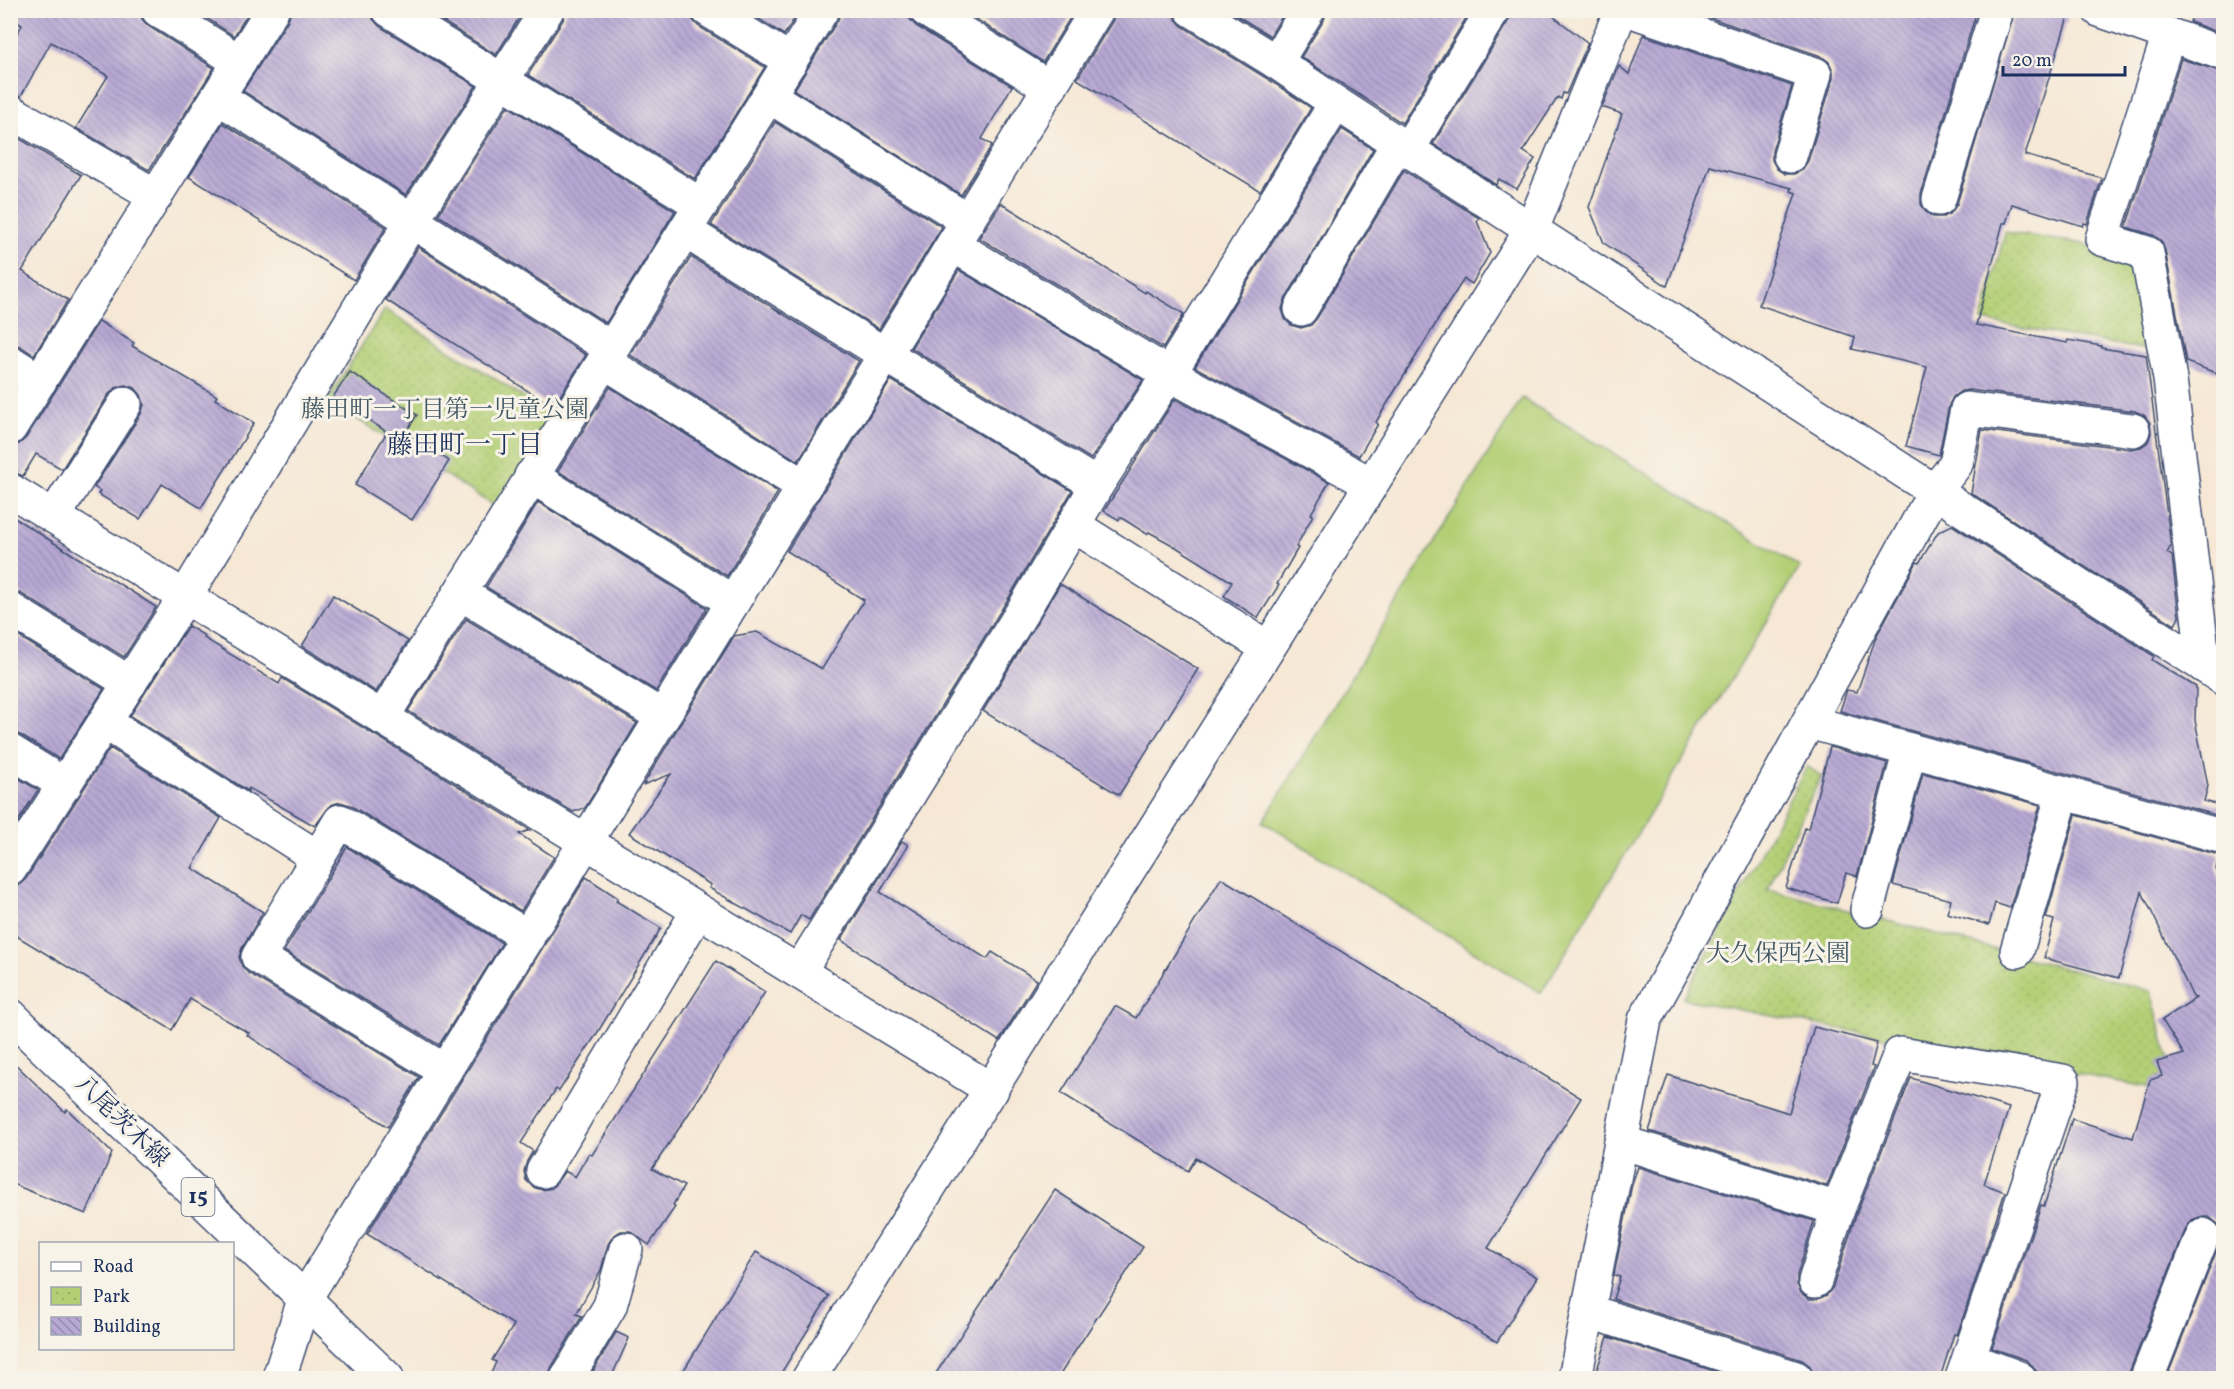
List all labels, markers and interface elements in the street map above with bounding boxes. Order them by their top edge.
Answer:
scale bar [2003,39,2124,77]
text: 20 m [2012,49,2052,74]
park label: 藤田町一丁目第一児童公園 [301,394,589,428]
district label: 藤田町一丁目 [387,428,543,464]
park label: 大久保西公園 [1706,938,1850,972]
street label: 八尾茨木線 [66,1068,176,1176]
road number: 15 [182,1178,214,1216]
legend [39,1242,234,1350]
text: Road [93,1255,134,1280]
text: Park [93,1285,130,1310]
text: Building [93,1315,161,1340]

